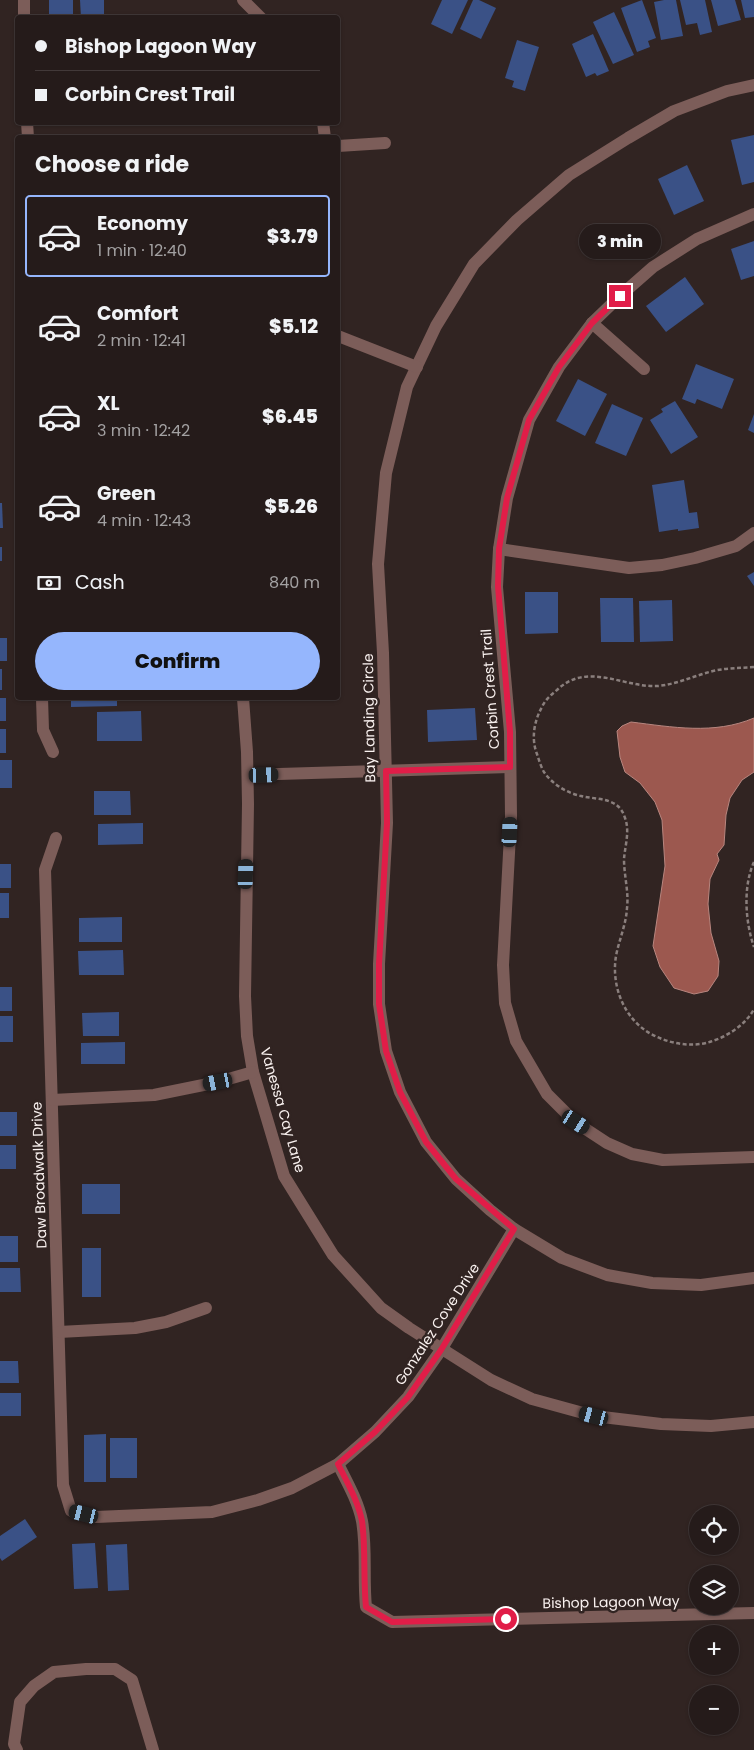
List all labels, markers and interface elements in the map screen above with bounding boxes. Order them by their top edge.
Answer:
text: Bishop Lagoon Way [65,33,256,60]
text: Corbin Crest Trail [65,81,235,108]
text: Choose a ride [35,149,189,180]
text: Economy [97,210,188,237]
icon: car [37,214,82,259]
text: $3.79 [267,223,318,250]
callout: 3 min [579,224,661,258]
text: 3 min [597,230,643,253]
text: 1 min · 12:40 [97,239,187,262]
route end [609,285,631,307]
text: Comfort [97,300,179,327]
icon: car [37,304,82,349]
text: $5.12 [269,313,318,340]
text: 2 min · 12:41 [97,329,186,352]
text: XL [97,390,120,417]
icon: car [37,394,82,439]
text: $6.45 [262,403,318,430]
text: 3 min · 12:42 [97,419,190,442]
text: Green [97,480,156,507]
icon: car [37,484,82,529]
text: $5.26 [264,493,318,520]
text: 4 min · 12:43 [97,509,191,532]
icon: cash [35,569,63,597]
text: Cash [75,569,125,596]
text: 840 m [269,571,320,594]
street label: Corbin Crest Trail [476,628,504,750]
button: Confirm [35,632,320,690]
street label: Bay Landing Circle [358,653,380,783]
car [248,767,279,783]
car [501,817,518,847]
car [237,859,254,889]
street label: Vanessa Cay Lane [256,1045,311,1175]
car [201,1072,234,1092]
street label: Daw Broadwalk Drive [26,1101,52,1249]
car [559,1108,592,1136]
street label: Gonzalez Cove Drive [390,1259,484,1389]
car [577,1405,610,1427]
car [67,1503,100,1525]
map controls [689,1505,739,1735]
button: locate [689,1505,739,1555]
button: layers [689,1565,739,1615]
street label: Bishop Lagoon Way [542,1591,680,1613]
route start [495,1608,517,1630]
button: + [689,1625,739,1675]
button: − [689,1685,739,1735]

